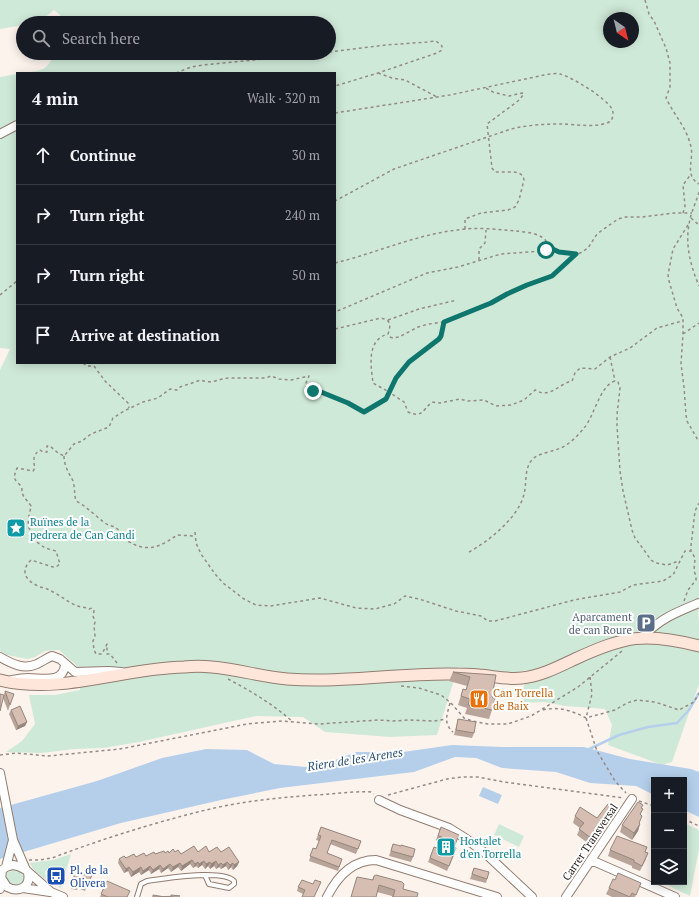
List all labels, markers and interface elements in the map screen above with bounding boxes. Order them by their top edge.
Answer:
north arrow [603,12,639,48]
search box [16,16,336,60]
icon: search [30,27,52,49]
text: Search here [62,28,140,48]
text: 4 min [32,87,79,110]
text: Walk · 320 m [247,89,320,107]
icon: ahead [32,144,54,166]
text: Continue [70,145,136,165]
text: 30 m [292,146,320,164]
icon: right [32,204,54,226]
text: Turn right [70,205,145,225]
text: 240 m [285,206,320,224]
route start [537,241,555,259]
icon: right [32,264,54,286]
text: Turn right [70,265,145,285]
text: 50 m [292,266,320,284]
icon: arrive [32,324,54,346]
text: Arrive at destination [70,325,220,345]
route end [304,382,322,400]
place label: Ruïnes de la pedrera de Can Candi [30,515,135,542]
place icon: Ruïnes de la pedrera de Can Candi [5,517,27,539]
place label: Aparcament de can Roure [569,610,632,637]
parking icon: Aparcament de can Roure [635,612,657,634]
place label: Can Torrella de Baix [493,686,554,713]
restaurant icon: Can Torrella de Baix [468,688,490,710]
water label: Riera de les Arenes [305,744,404,774]
map controls [651,777,687,885]
button: + [651,777,687,813]
street label: Carrer Transversal [559,801,621,883]
button: − [651,813,687,849]
place label: Hostalet d'en Torrella [460,834,522,861]
building icon: Hostalet d'en Torrella [435,836,457,858]
button: layers [651,849,687,885]
place label: Pl. de la Olivera [70,863,109,890]
bus stop icon: Pl. de la Olivera [45,865,67,887]

